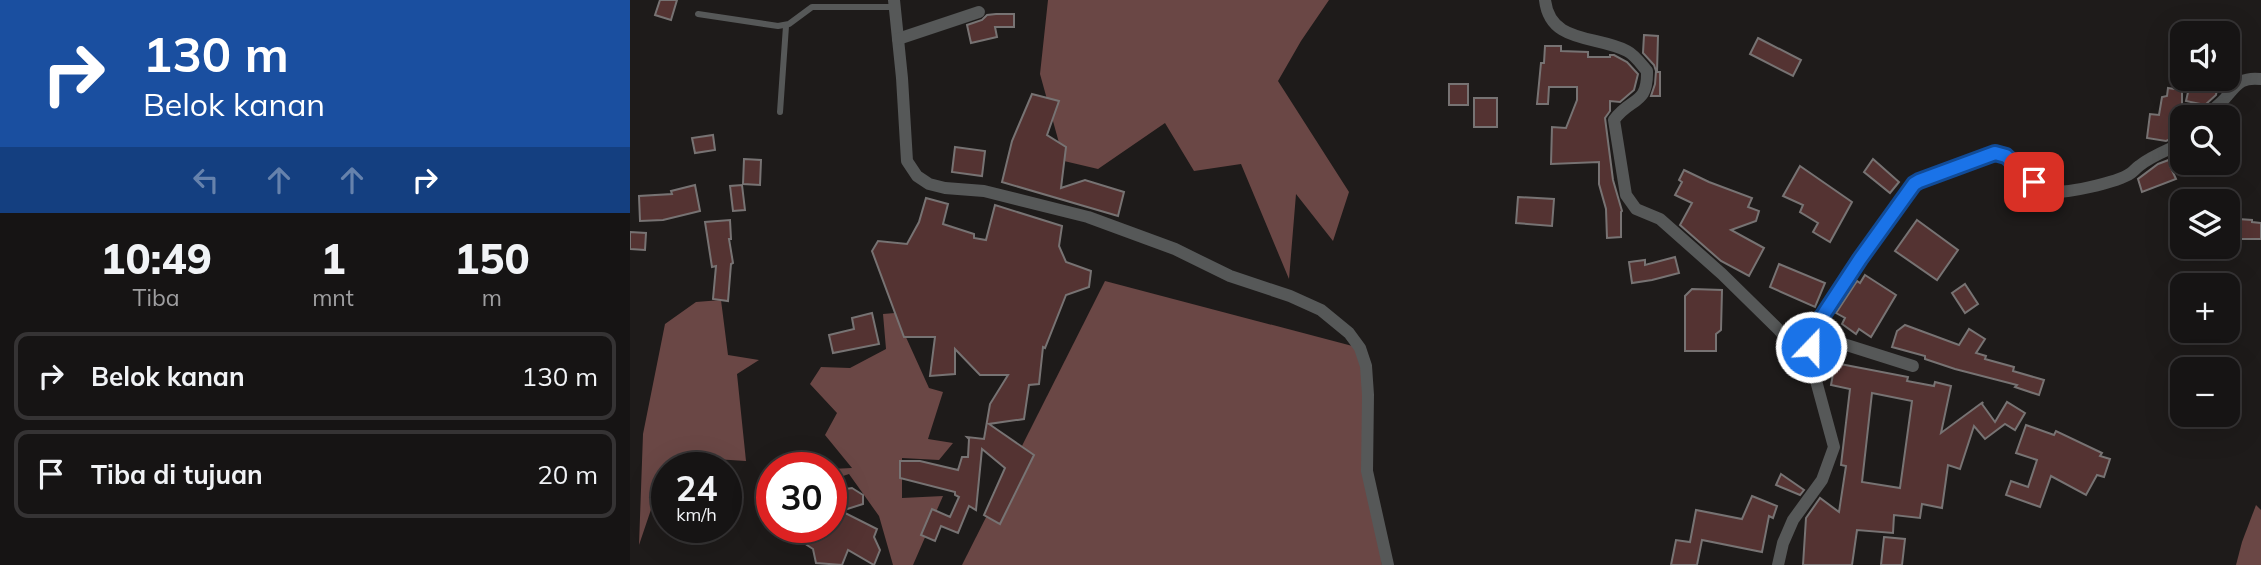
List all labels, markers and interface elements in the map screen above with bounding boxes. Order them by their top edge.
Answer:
map controls [2170,21,2240,427]
button: sound [2170,21,2240,91]
text: 130 m [143,23,289,84]
icon: right [28,28,119,119]
text: Belok kanan [143,84,325,124]
button: search [2170,105,2240,175]
pin [2004,152,2064,212]
icon: left [187,161,225,199]
icon: ahead [260,161,298,199]
icon: ahead [333,161,371,199]
icon: right [406,161,444,199]
icon: arrive [2015,163,2053,201]
button: layers [2170,189,2240,259]
text: 10:49 [100,232,212,285]
text: 1 [320,232,346,285]
text: 150 [454,232,530,285]
button: + [2170,273,2240,343]
text: Tiba [133,283,180,312]
text: mnt [312,283,354,312]
text: m [482,283,502,312]
position arrow [1774,310,1848,384]
icon: right [32,357,70,395]
button: − [2170,357,2240,427]
text: Belok kanan [91,360,245,393]
text: 130 m [522,360,598,393]
speed limit sign: 30 [756,452,847,543]
icon: arrive [32,455,70,493]
text: Tiba di tujuan [91,458,263,491]
text: 20 m [537,458,598,491]
text: 24 [675,466,718,510]
text: km/h [676,503,717,526]

